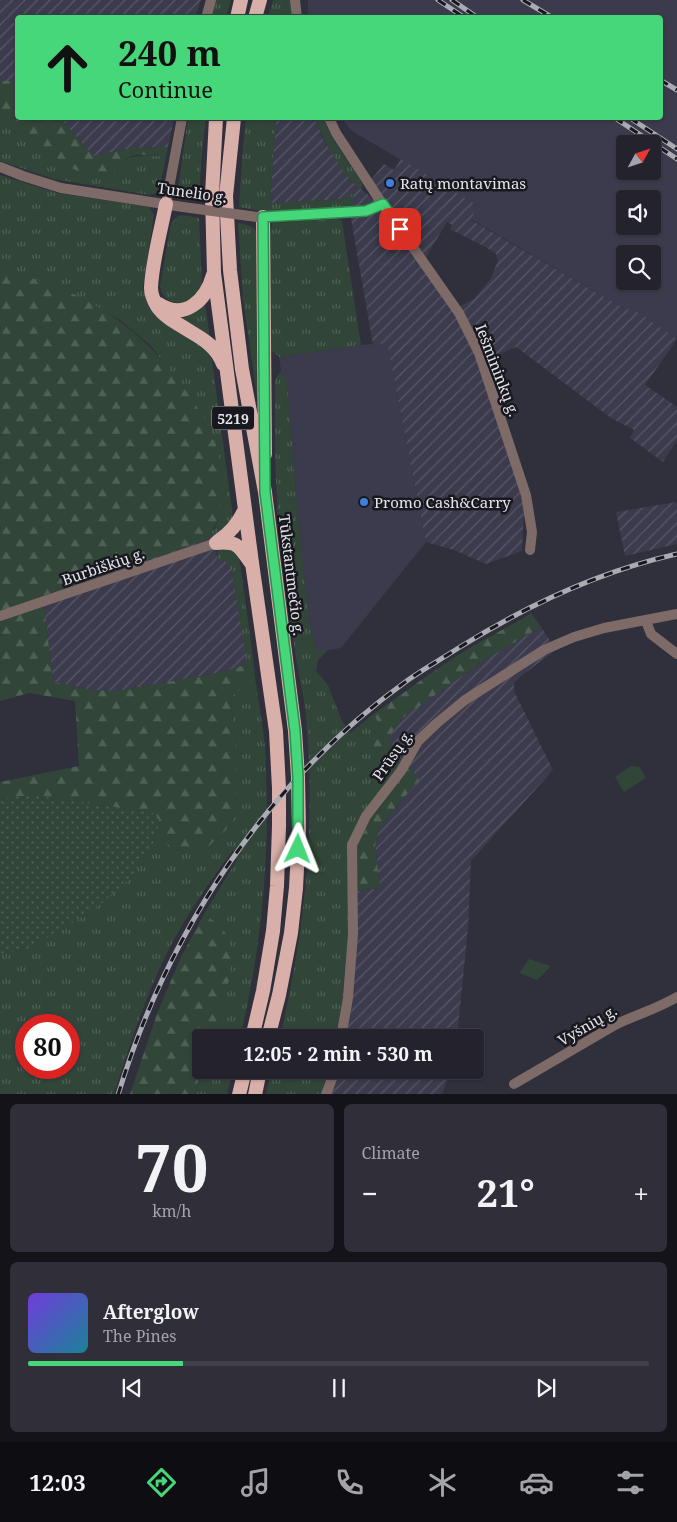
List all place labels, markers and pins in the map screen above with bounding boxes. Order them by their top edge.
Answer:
place label: Ratų montavimas [400,173,526,193]
marker: Ratų montavimas [384,177,396,189]
pin [379,208,421,250]
place label: Promo Cash&Carry [374,492,511,512]
marker: Promo Cash&Carry [358,496,370,508]

